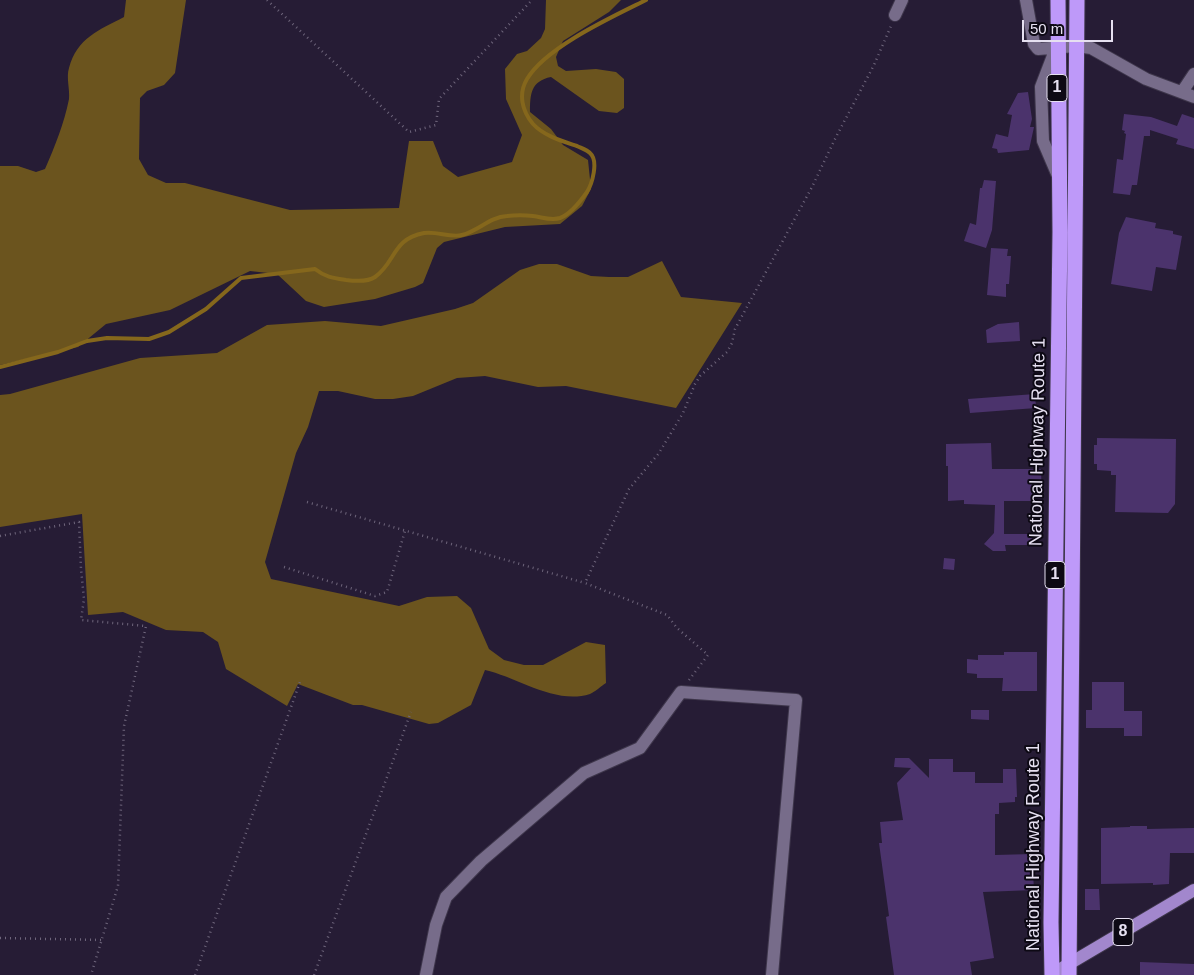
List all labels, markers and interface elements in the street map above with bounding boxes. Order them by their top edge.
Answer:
scale bar [1024,10,1115,42]
text: 50 m [1030,20,1063,37]
road number: 1 [1047,75,1067,102]
street label: National Highway Route 1 [1025,338,1051,546]
road number: 1 [1045,562,1065,588]
street label: National Highway Route 1 [1023,743,1045,951]
road number: 8 [1113,919,1133,946]

